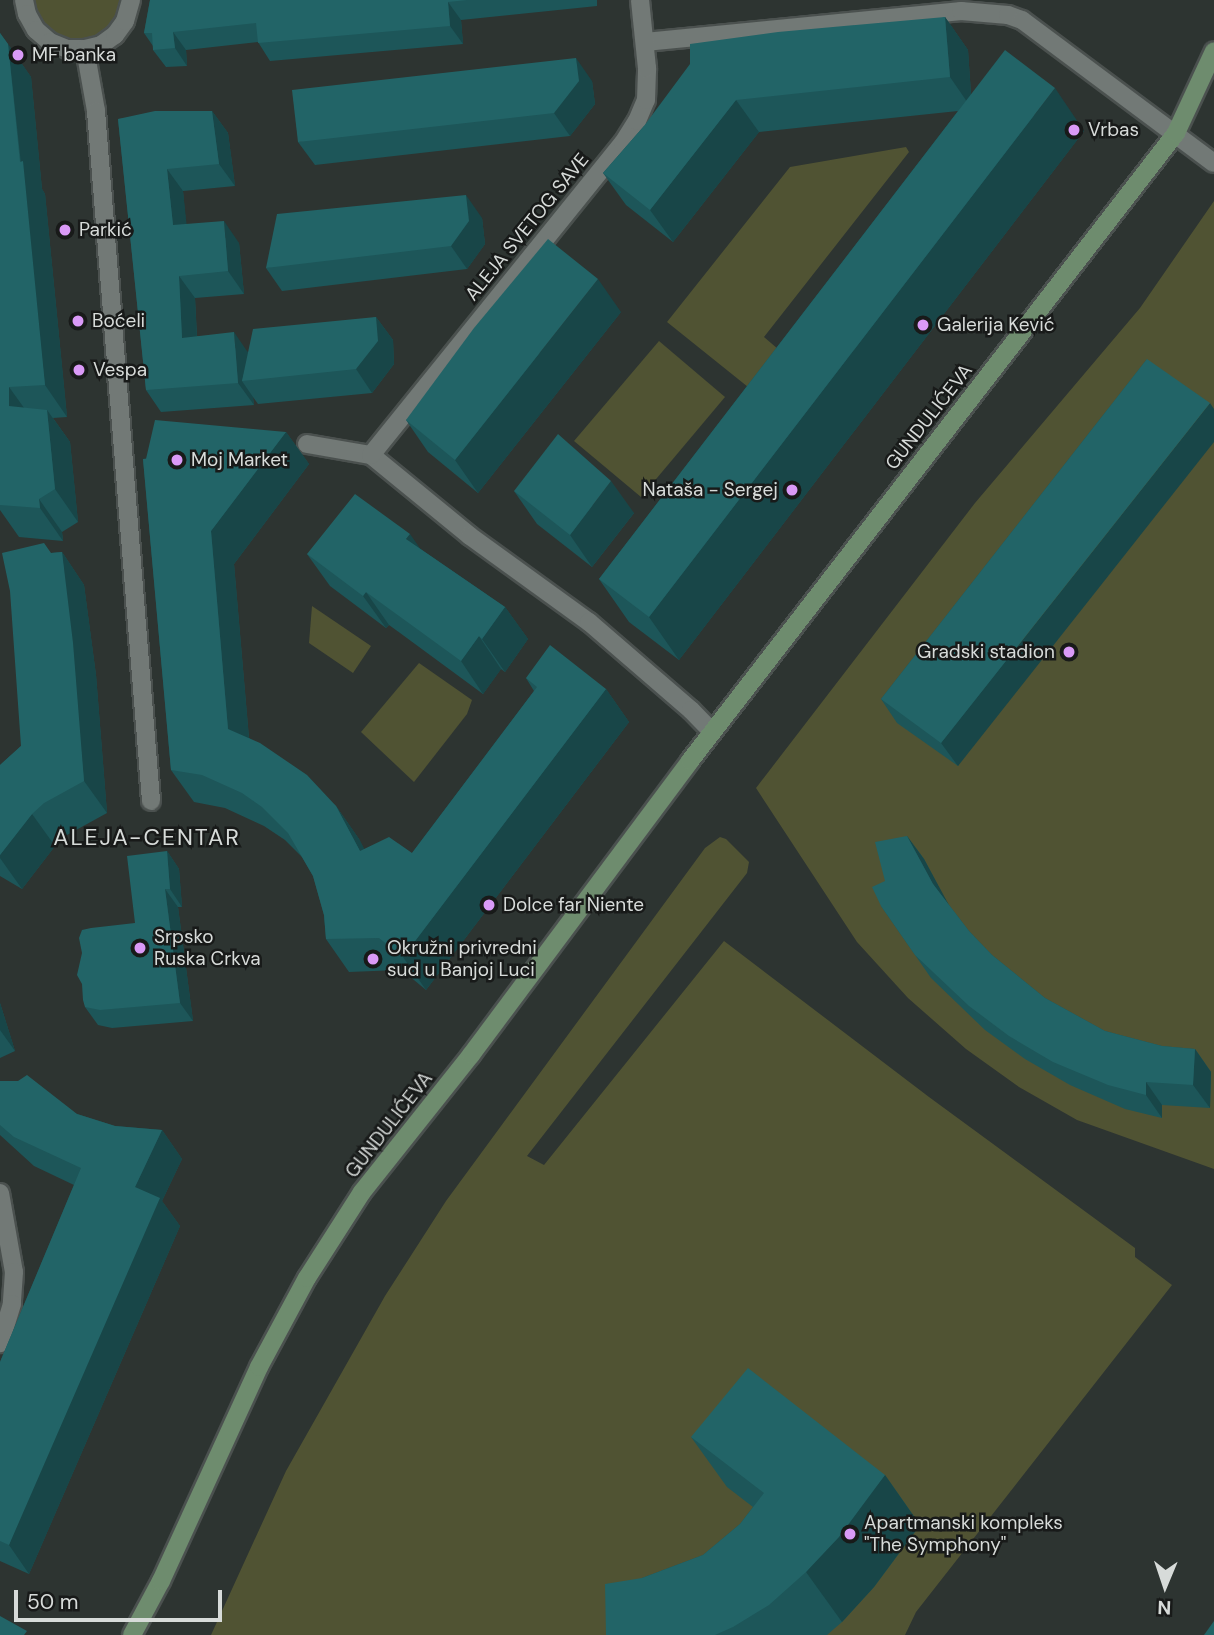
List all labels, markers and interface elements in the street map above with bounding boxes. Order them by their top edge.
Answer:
place label: MF banka [32,44,116,66]
marker: MF banka [10,47,26,63]
place label: Vrbas [1088,119,1139,141]
marker: Vrbas [1066,122,1082,138]
street label: ALEJA SVETOG SAVE [460,149,594,305]
place label: Parkić [79,219,132,241]
marker: Parkić [57,222,73,238]
place label: Boćeli [92,310,145,332]
marker: Boćeli [70,313,86,329]
place label: Galerija Kević [937,314,1055,336]
marker: Galerija Kević [915,317,931,333]
place label: Vespa [93,359,147,381]
street label: GUNDULIĆEVA [881,360,977,474]
marker: Vespa [71,362,87,378]
place label: Moj Market [191,449,288,471]
marker: Moj Market [169,452,185,468]
place label: Nataša - Sergej [643,479,778,501]
marker: Nataša - Sergej [784,482,800,498]
place label: Gradski stadion [917,641,1055,663]
marker: Gradski stadion [1061,644,1077,660]
district label: ALEJA-CENTAR [55,823,239,851]
place label: Dolce far Niente [503,894,644,916]
marker: Dolce far Niente [481,897,497,913]
place label: Srpsko Ruska Crkva [154,926,261,970]
place label: Okružni privredni sud u Banjoj Luci [387,937,537,981]
marker: Srpsko Ruska Crkva [132,940,148,956]
marker: Okružni privredni sud u Banjoj Luci [365,951,381,967]
street label: GUNDULIĆEVA [341,1068,437,1182]
place label: Apartmanski kompleks "The Symphony" [864,1512,1063,1556]
marker: Apartmanski kompleks "The Symphony" [842,1526,858,1542]
north arrow [1130,1551,1200,1621]
scale bar [18,1576,226,1620]
text: 50 m [27,1588,78,1616]
text: N [1157,1595,1172,1620]

